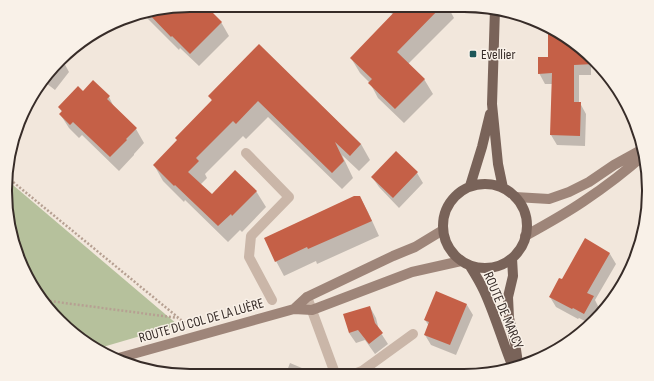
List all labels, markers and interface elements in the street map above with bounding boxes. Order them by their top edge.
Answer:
place label: Evellier [481,46,515,63]
marker: Evellier [468,49,478,59]
street label: ROUTE DE MARCY [480,269,527,351]
street label: ROUTE DU COL DE LA LUÈRE [137,294,266,346]

